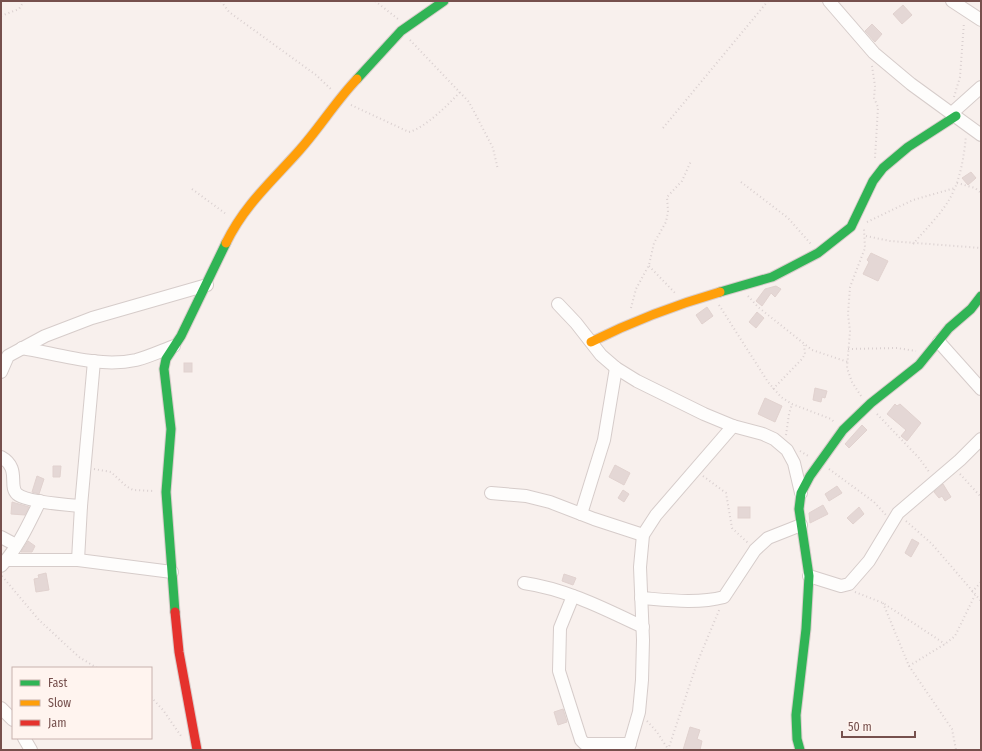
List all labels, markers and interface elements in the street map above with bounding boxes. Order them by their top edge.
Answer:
legend [12,667,152,739]
text: Fast [48,676,67,690]
text: Slow [48,696,71,710]
scale bar [842,713,915,739]
text: Jam [48,716,66,730]
text: 50 m [848,720,872,734]

